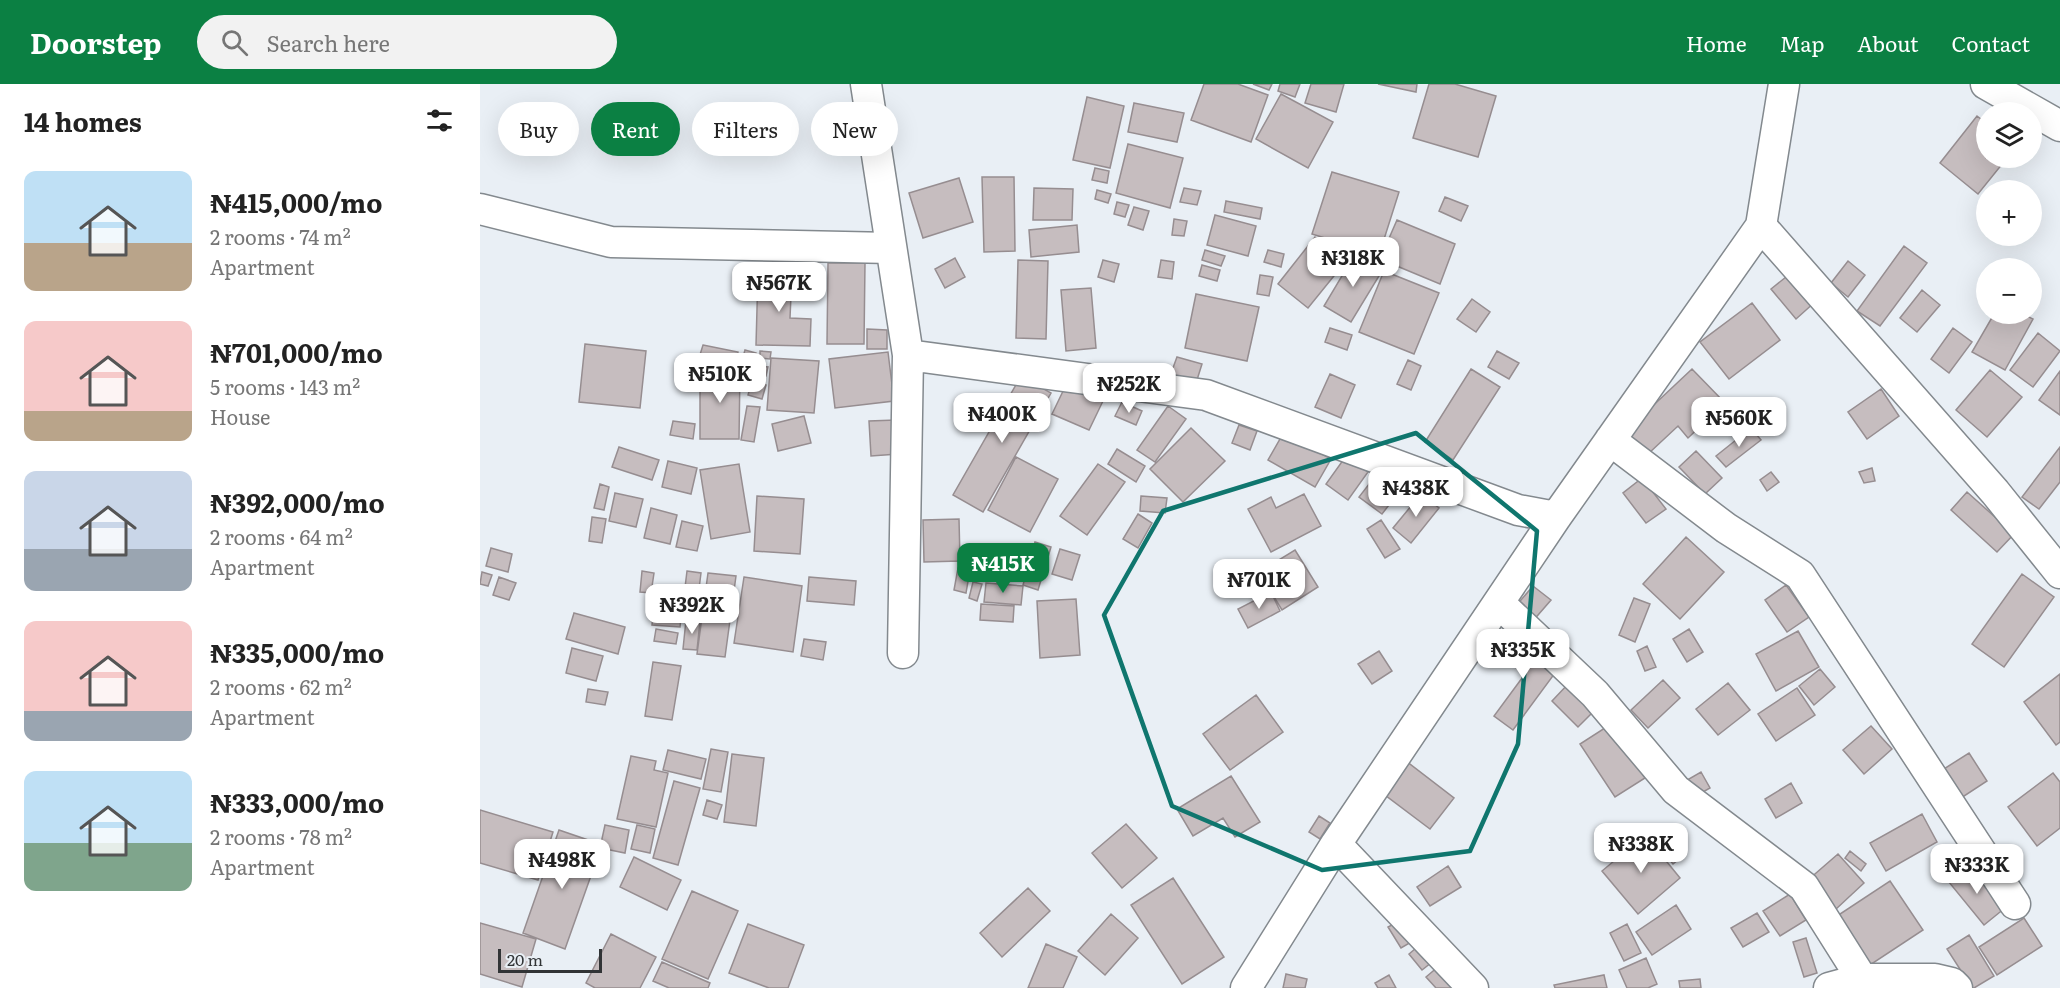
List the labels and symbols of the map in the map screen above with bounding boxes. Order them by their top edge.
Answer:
pin: ₦318K [1311,237,1395,288]
pin: ₦567K [737,262,821,313]
pin: ₦510K [678,353,762,404]
pin: ₦252K [1087,363,1171,414]
pin: ₦400K [960,393,1044,444]
pin: ₦560K [1697,397,1781,448]
pin: ₦438K [1374,467,1458,518]
pin: ₦415K [961,543,1045,594]
pin: ₦701K [1217,559,1301,610]
pin: ₦392K [650,584,734,635]
pin: ₦335K [1481,629,1565,680]
pin: ₦338K [1599,823,1683,874]
pin: ₦498K [520,839,604,890]
pin: ₦333K [1935,844,2019,895]
scale bar [498,946,602,974]

